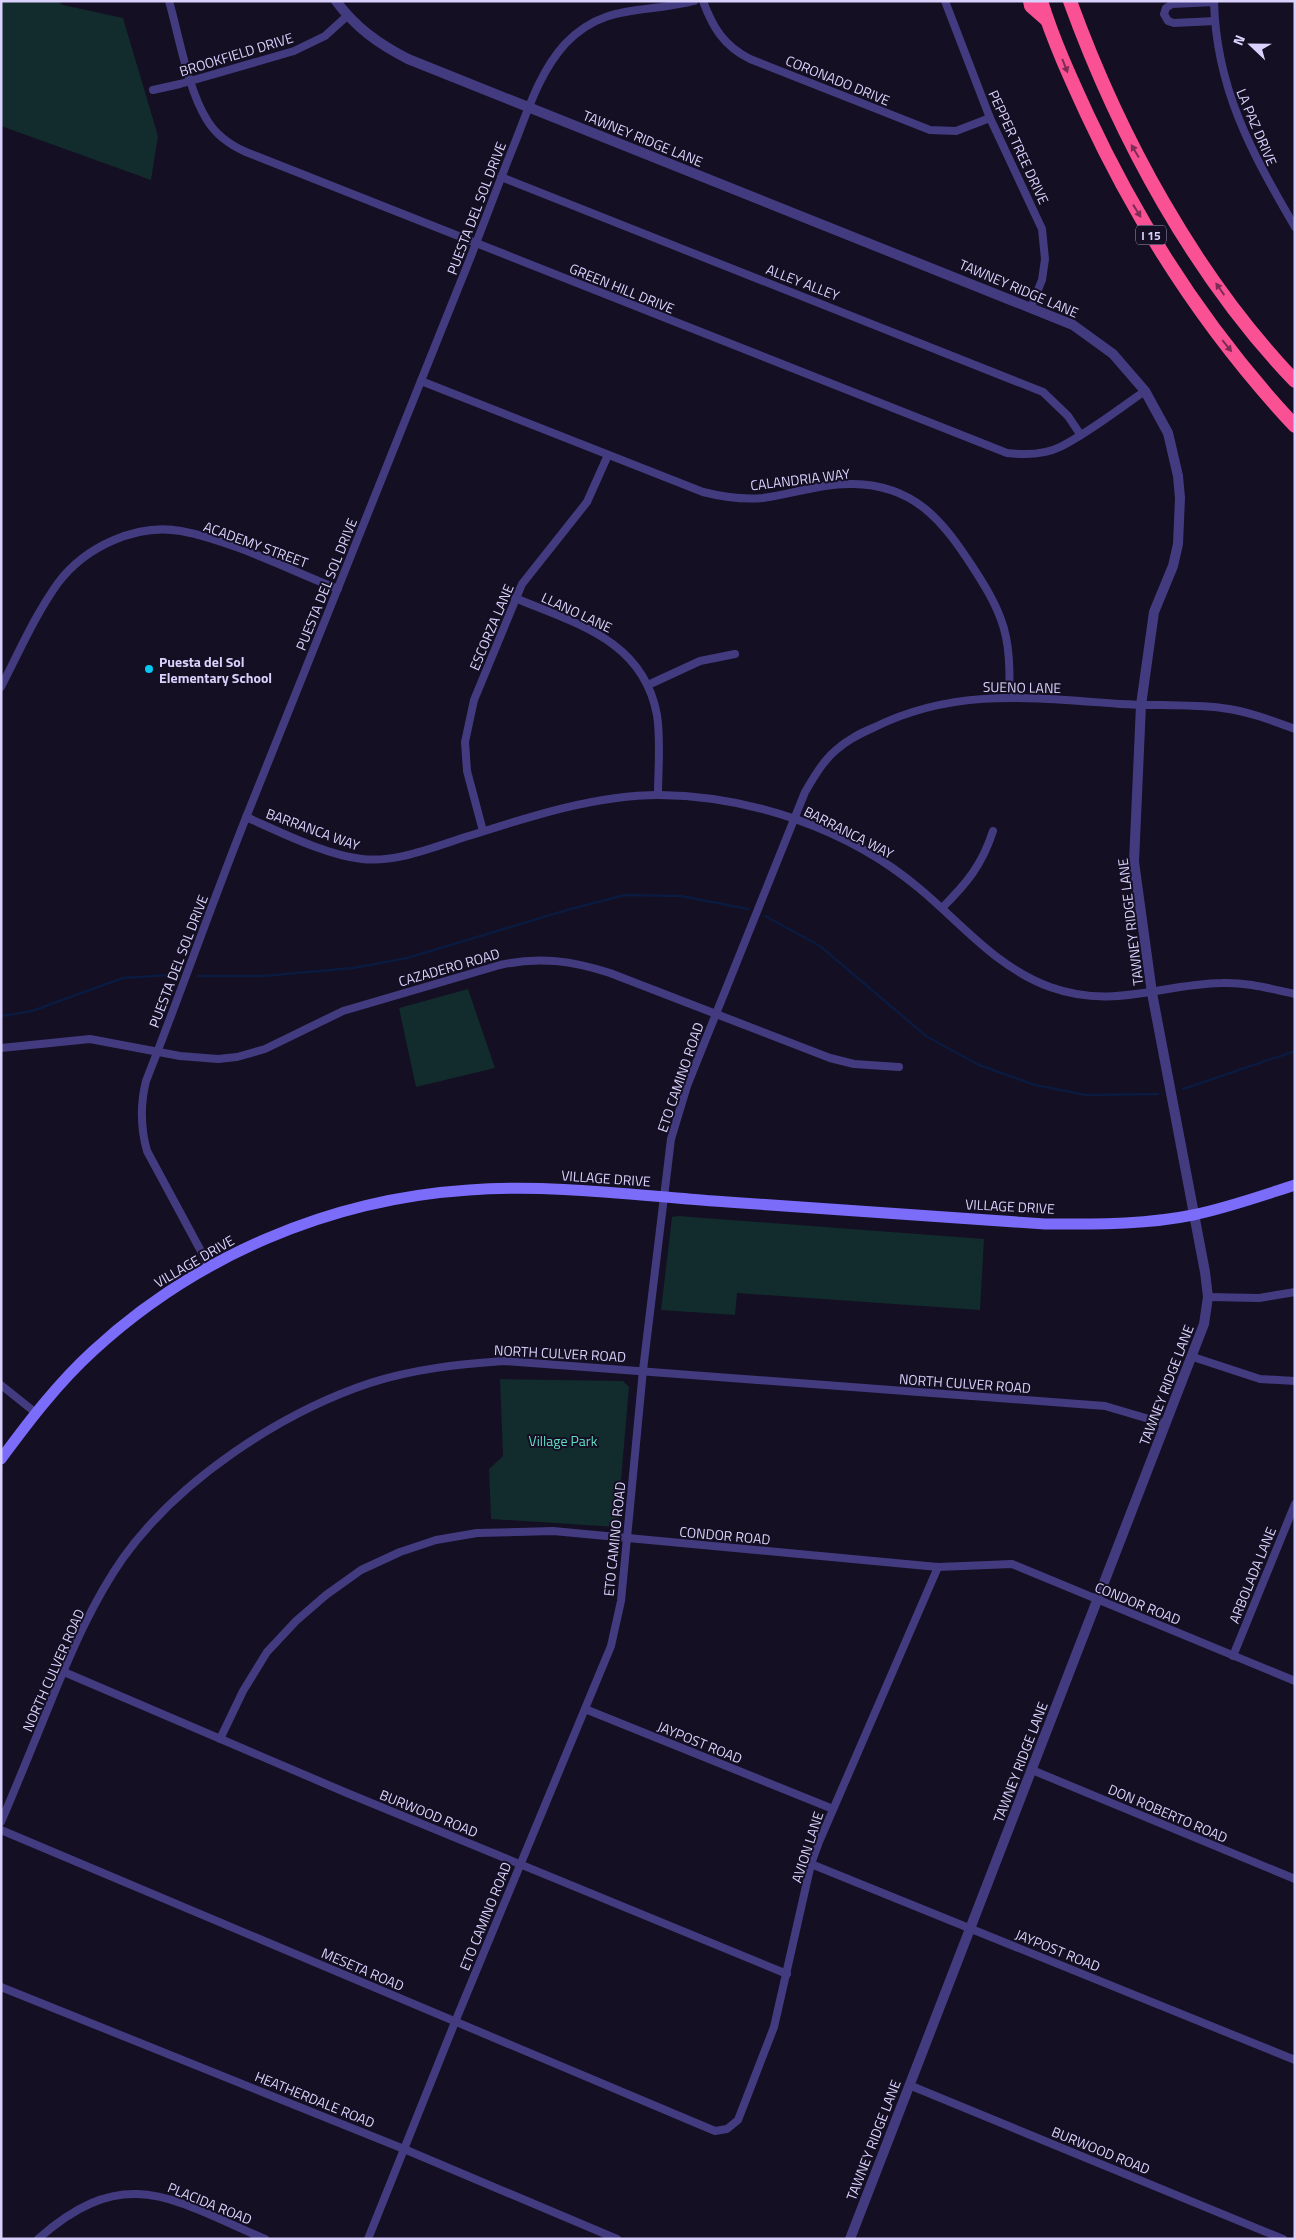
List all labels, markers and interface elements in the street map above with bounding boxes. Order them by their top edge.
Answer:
north arrow [1226,20,1276,70]
street label: BROOKFIELD DRIVE [176,27,296,81]
text: N [1227,32,1250,48]
street label: CORONADO DRIVE [783,50,893,111]
one-way arrow [1061,59,1069,74]
street label: LA PAZ DRIVE [1231,85,1283,169]
street label: PEPPER TREE DRIVE [983,87,1055,208]
street label: TAWNEY RIDGE LANE [580,104,706,172]
street label: PUESTA DEL SOL DRIVE [441,138,511,278]
one-way arrow [1130,144,1139,157]
one-way arrow [1132,205,1141,218]
road number: I 15 [1136,226,1166,244]
street label: TAWNEY RIDGE LANE [956,253,1082,323]
street label: GREEN HILL DRIVE [566,257,678,319]
street label: ALLEY ALLEY [763,258,843,306]
one-way arrow [1216,282,1226,295]
one-way arrow [1221,340,1232,353]
street label: CALANDRIA WAY [749,462,852,496]
street label: ACADEMY STREET [201,515,312,573]
street label: PUESTA DEL SOL DRIVE [290,515,362,653]
street label: ESCORZA LANE [463,580,519,673]
street label: LLANO LANE [538,586,616,638]
place label: Puesta del Sol Elementary School [159,651,272,688]
marker: Puesta del Sol Elementary School [143,663,155,675]
street label: SUENO LANE [983,676,1062,698]
street label: BARRANCA WAY [801,800,898,864]
street label: BARRANCA WAY [263,802,363,856]
street label: TAWNEY RIDGE LANE [1112,857,1148,987]
street label: PUESTA DEL SOL DRIVE [143,891,213,1031]
street label: CAZADERO ROAD [396,942,502,992]
street label: ETO CAMINO ROAD [651,1019,709,1135]
street label: VILLAGE DRIVE [561,1164,652,1192]
street label: VILLAGE DRIVE [965,1193,1056,1219]
street label: VILLAGE DRIVE [150,1229,238,1292]
street label: TAWNEY RIDGE LANE [1133,1321,1199,1448]
street label: NORTH CULVER ROAD [493,1339,627,1367]
street label: NORTH CULVER ROAD [898,1368,1032,1398]
park label: Village Park [529,1430,598,1451]
street label: ETO CAMINO ROAD [598,1481,630,1597]
street label: CONDOR ROAD [679,1521,771,1549]
street label: ARBOLADA LANE [1223,1523,1281,1626]
street label: CONDOR ROAD [1092,1576,1184,1630]
street label: NORTH CULVER ROAD [17,1605,89,1735]
street label: TAWNEY RIDGE LANE [987,1698,1053,1825]
street label: JAYPOST ROAD [654,1715,746,1769]
street label: DON ROBERTO ROAD [1105,1778,1231,1848]
street label: BURWOOD ROAD [377,1784,481,1842]
street label: AVION LANE [786,1809,828,1885]
street label: ETO CAMINO ROAD [454,1859,516,1973]
street label: JAYPOST ROAD [1012,1923,1104,1977]
street label: MESETA ROAD [318,1942,408,1996]
street label: HEATHERDALE ROAD [252,2065,378,2133]
street label: TAWNEY RIDGE LANE [840,2076,906,2203]
street label: BURWOOD ROAD [1049,2121,1153,2179]
street label: PLACIDA ROAD [165,2176,255,2230]

